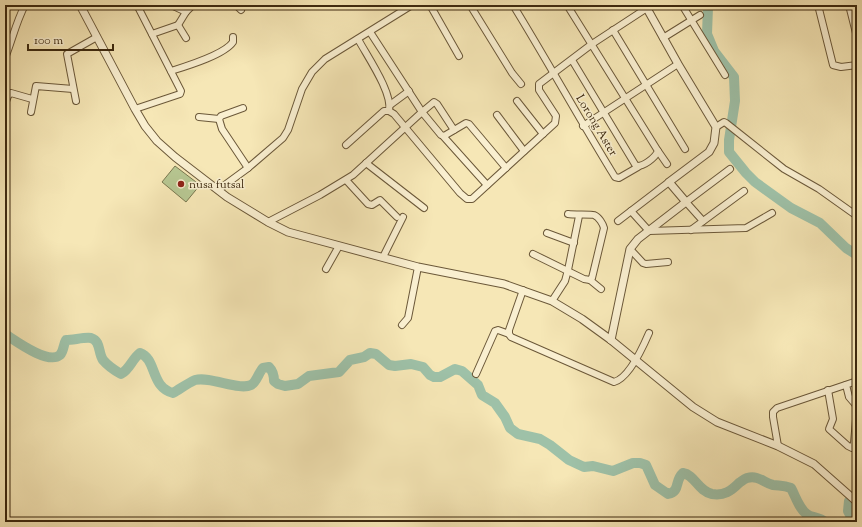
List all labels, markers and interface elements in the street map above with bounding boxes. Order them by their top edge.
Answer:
scale bar [28,26,113,52]
text: 100 m [34,32,63,50]
street label: Lorong Aster [571,91,622,160]
place label: nusa futsal [189,176,245,194]
marker: nusa futsal [176,179,186,189]

